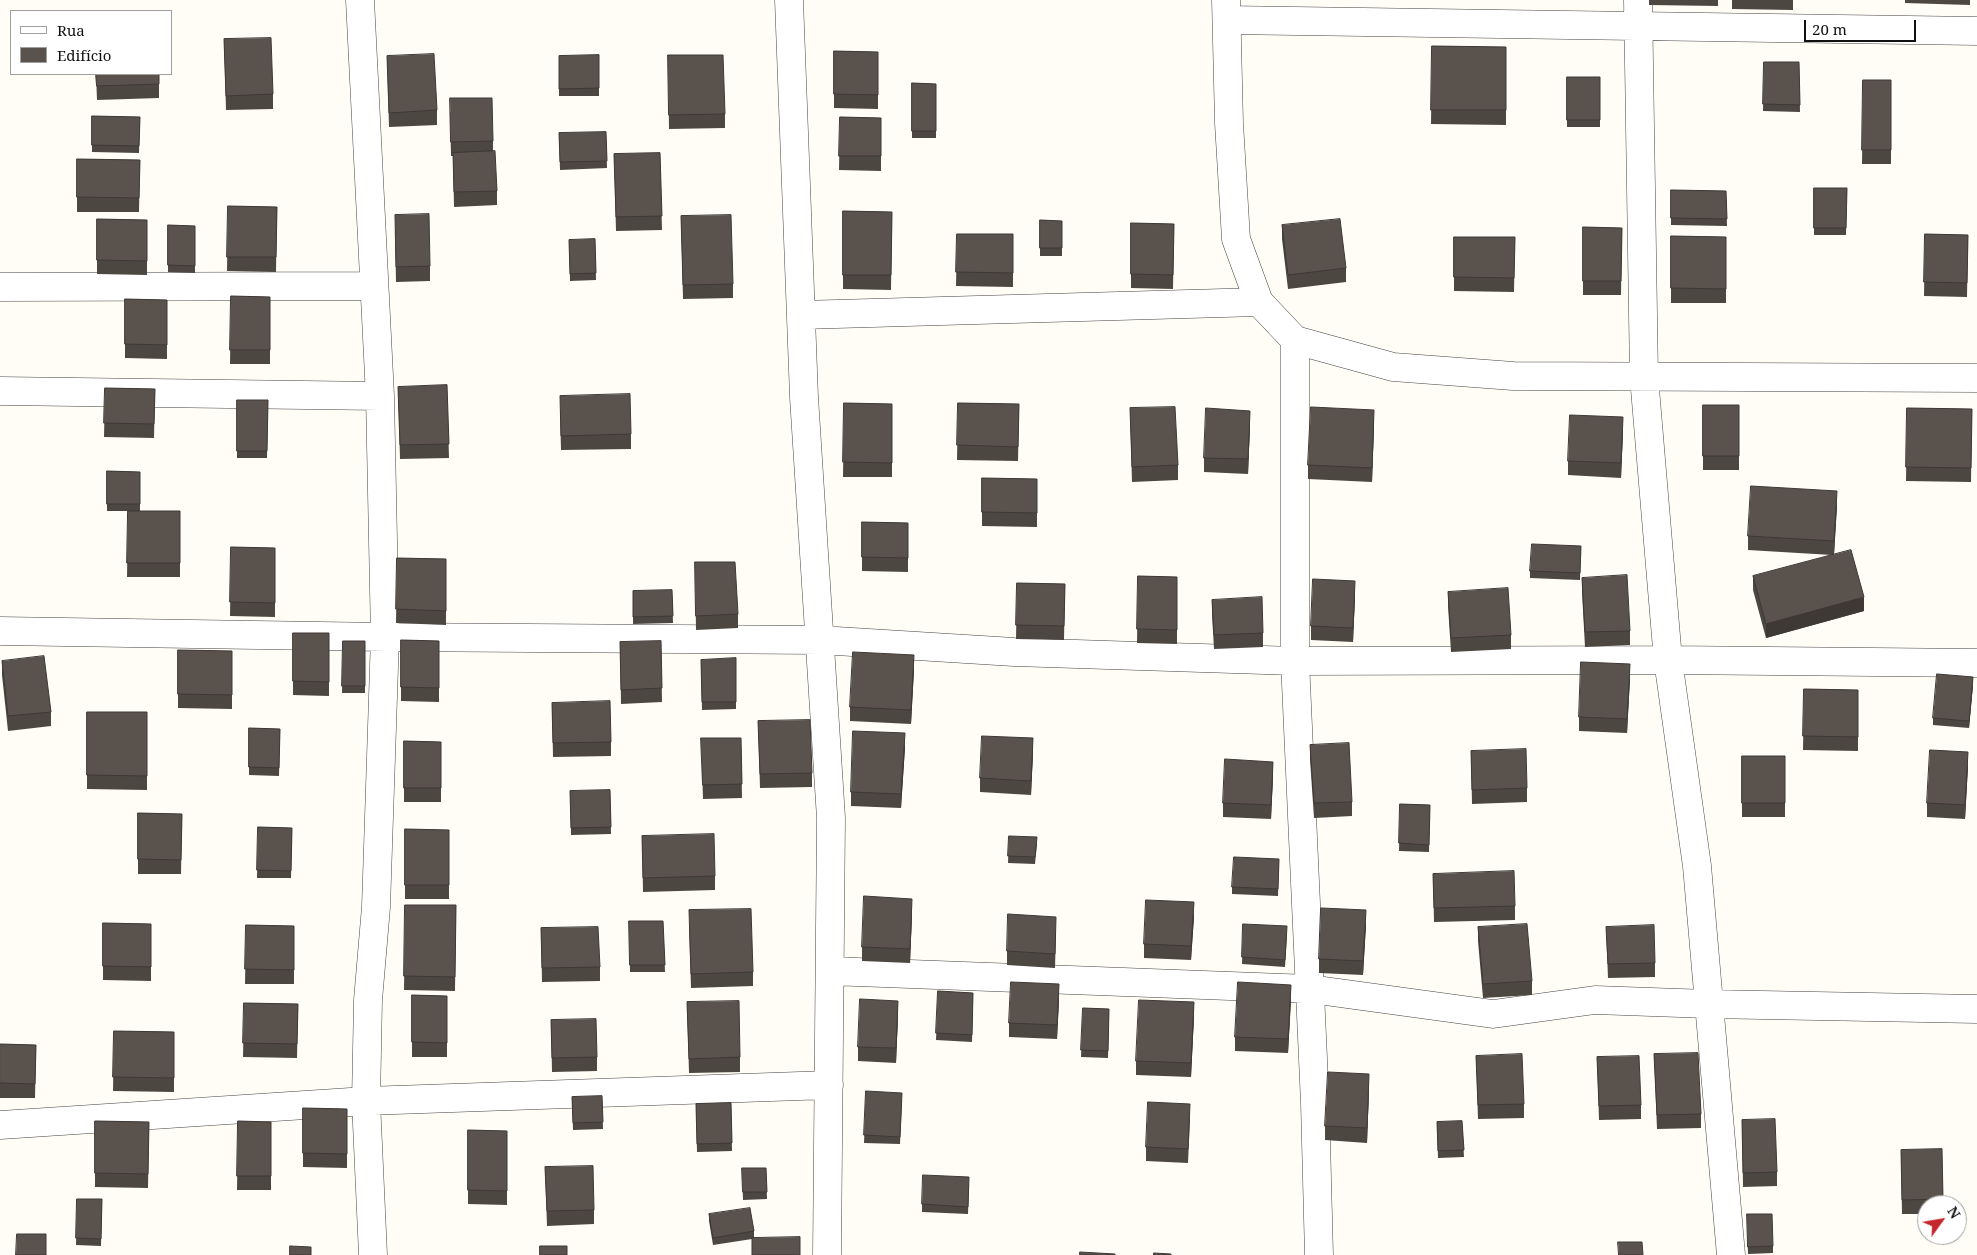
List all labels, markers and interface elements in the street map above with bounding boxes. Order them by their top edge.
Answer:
legend [10,10,172,75]
scale bar [1807,10,1920,42]
text: 20 m [1812,19,1847,39]
text: Rua [57,20,85,40]
text: Edifício [57,45,112,65]
north arrow [1917,1195,1967,1245]
text: N [1943,1203,1965,1222]

